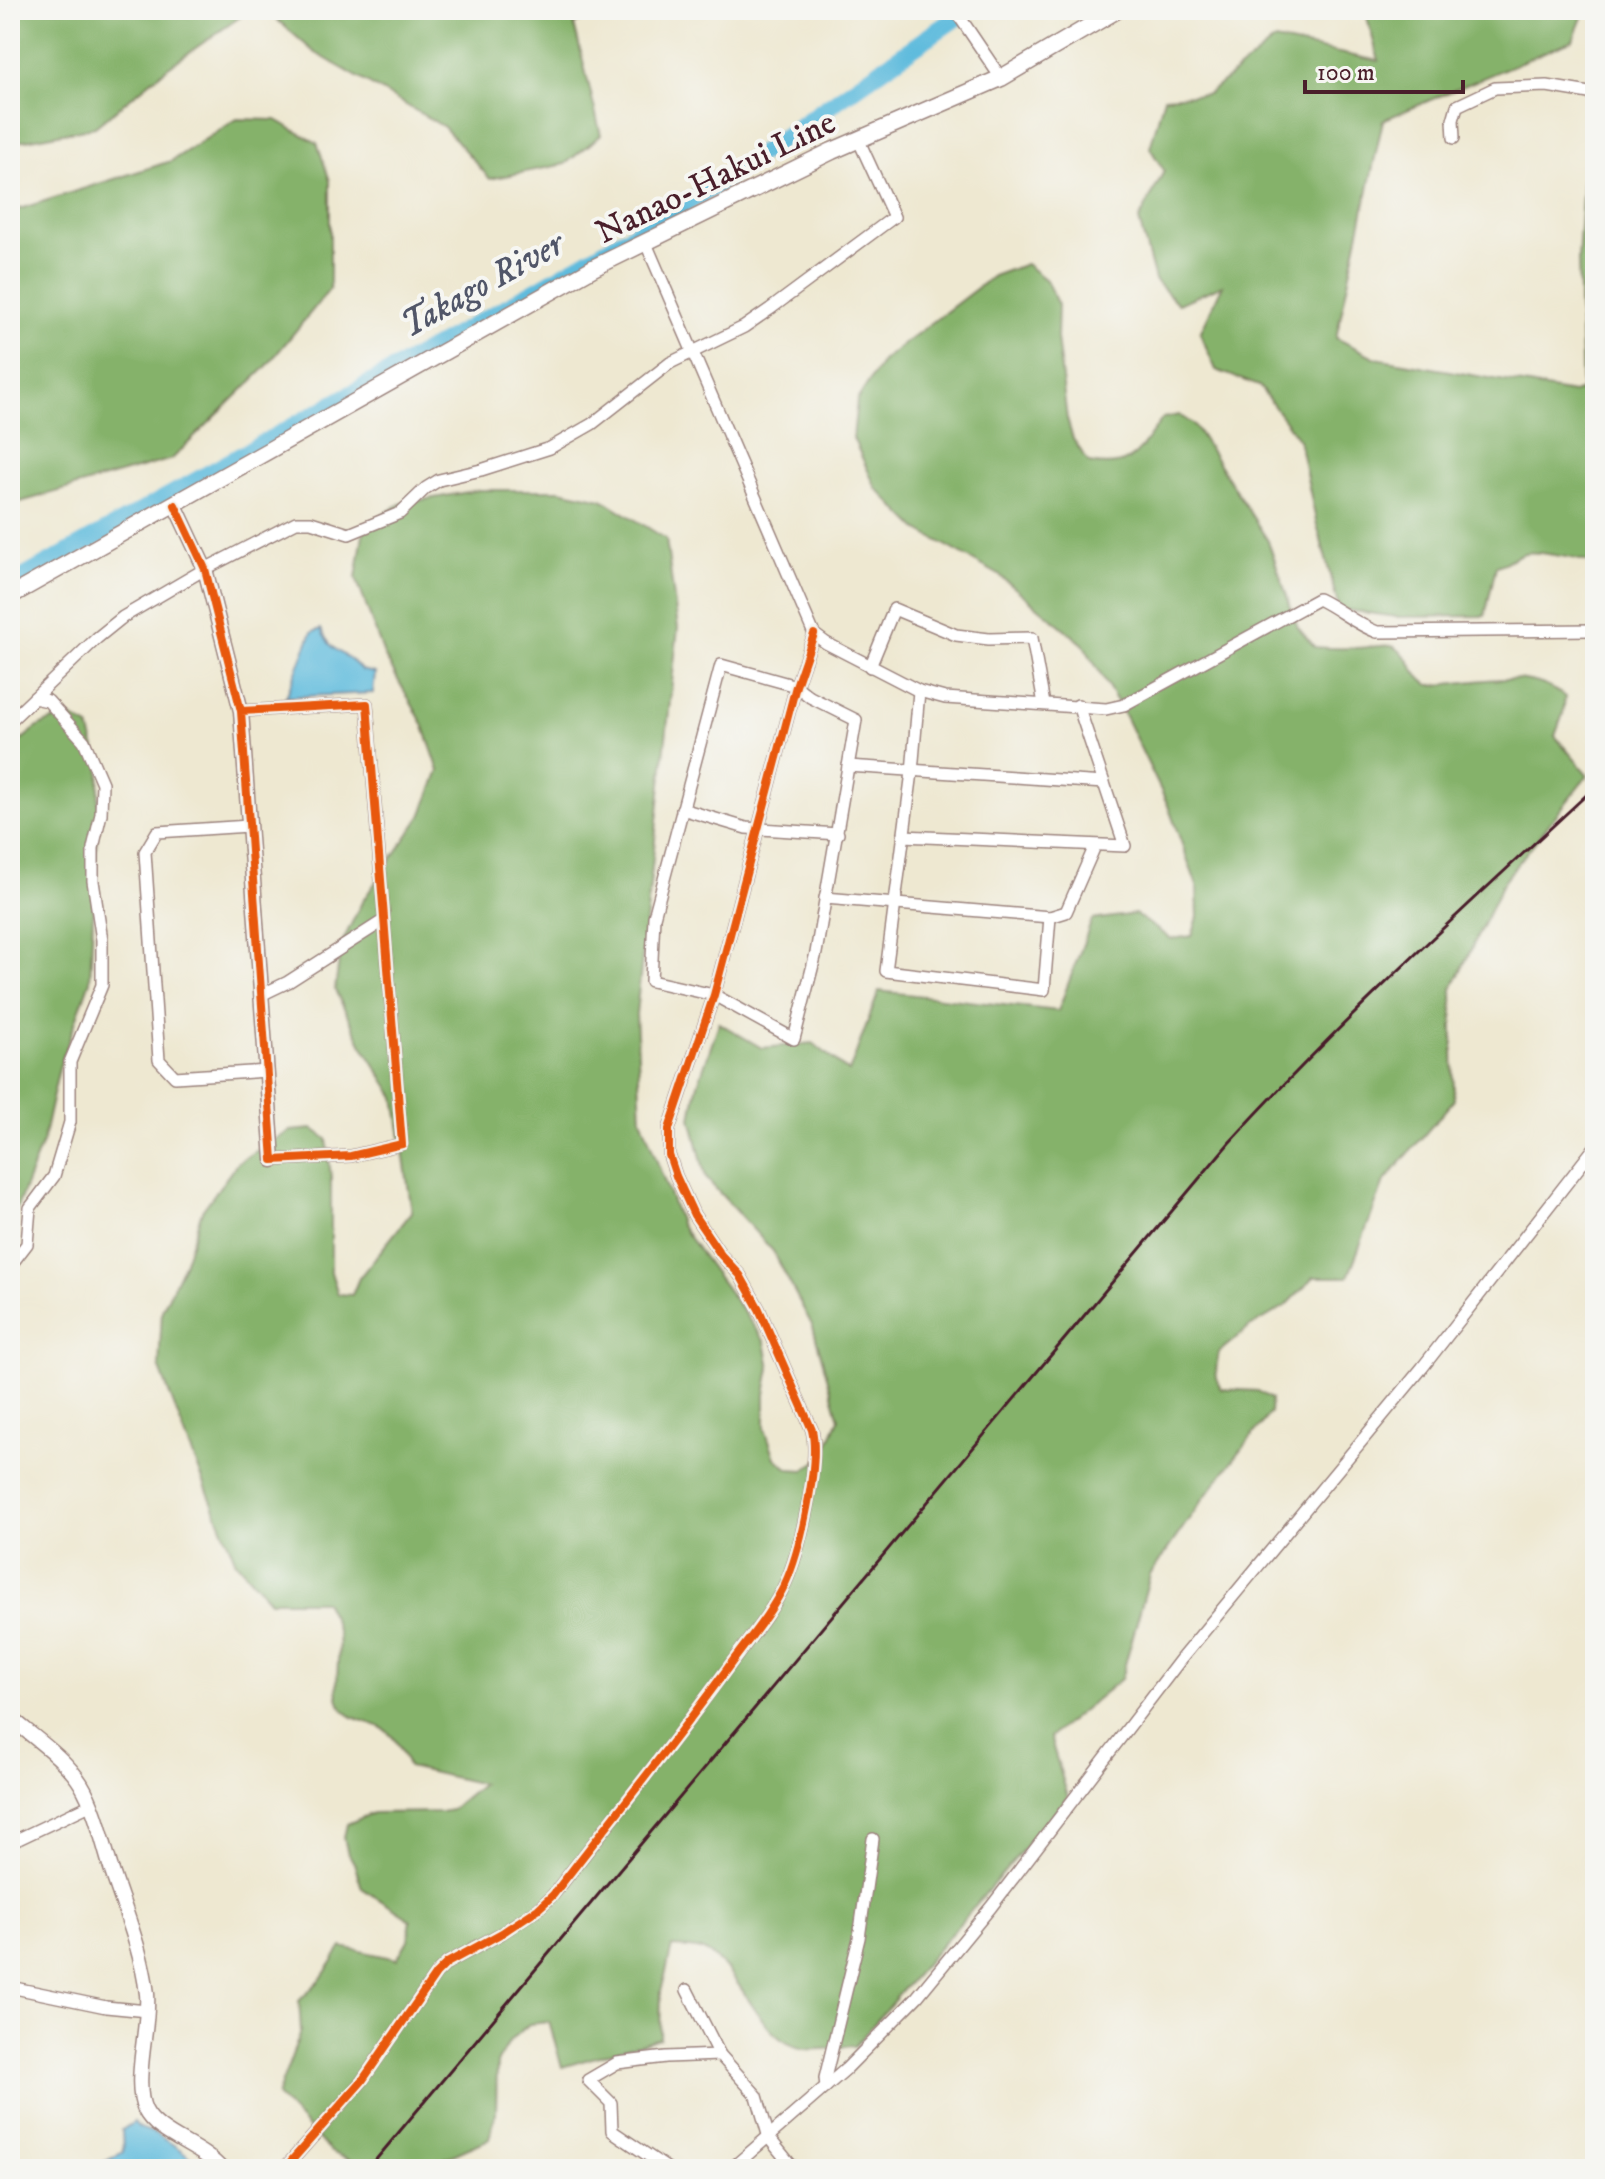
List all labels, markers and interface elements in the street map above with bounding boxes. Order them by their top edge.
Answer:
scale bar [1305,44,1463,94]
text: 100 m [1317,58,1375,88]
street label: Nanao-Hakui Line [589,102,842,254]
water label: Takago River [393,220,575,348]

